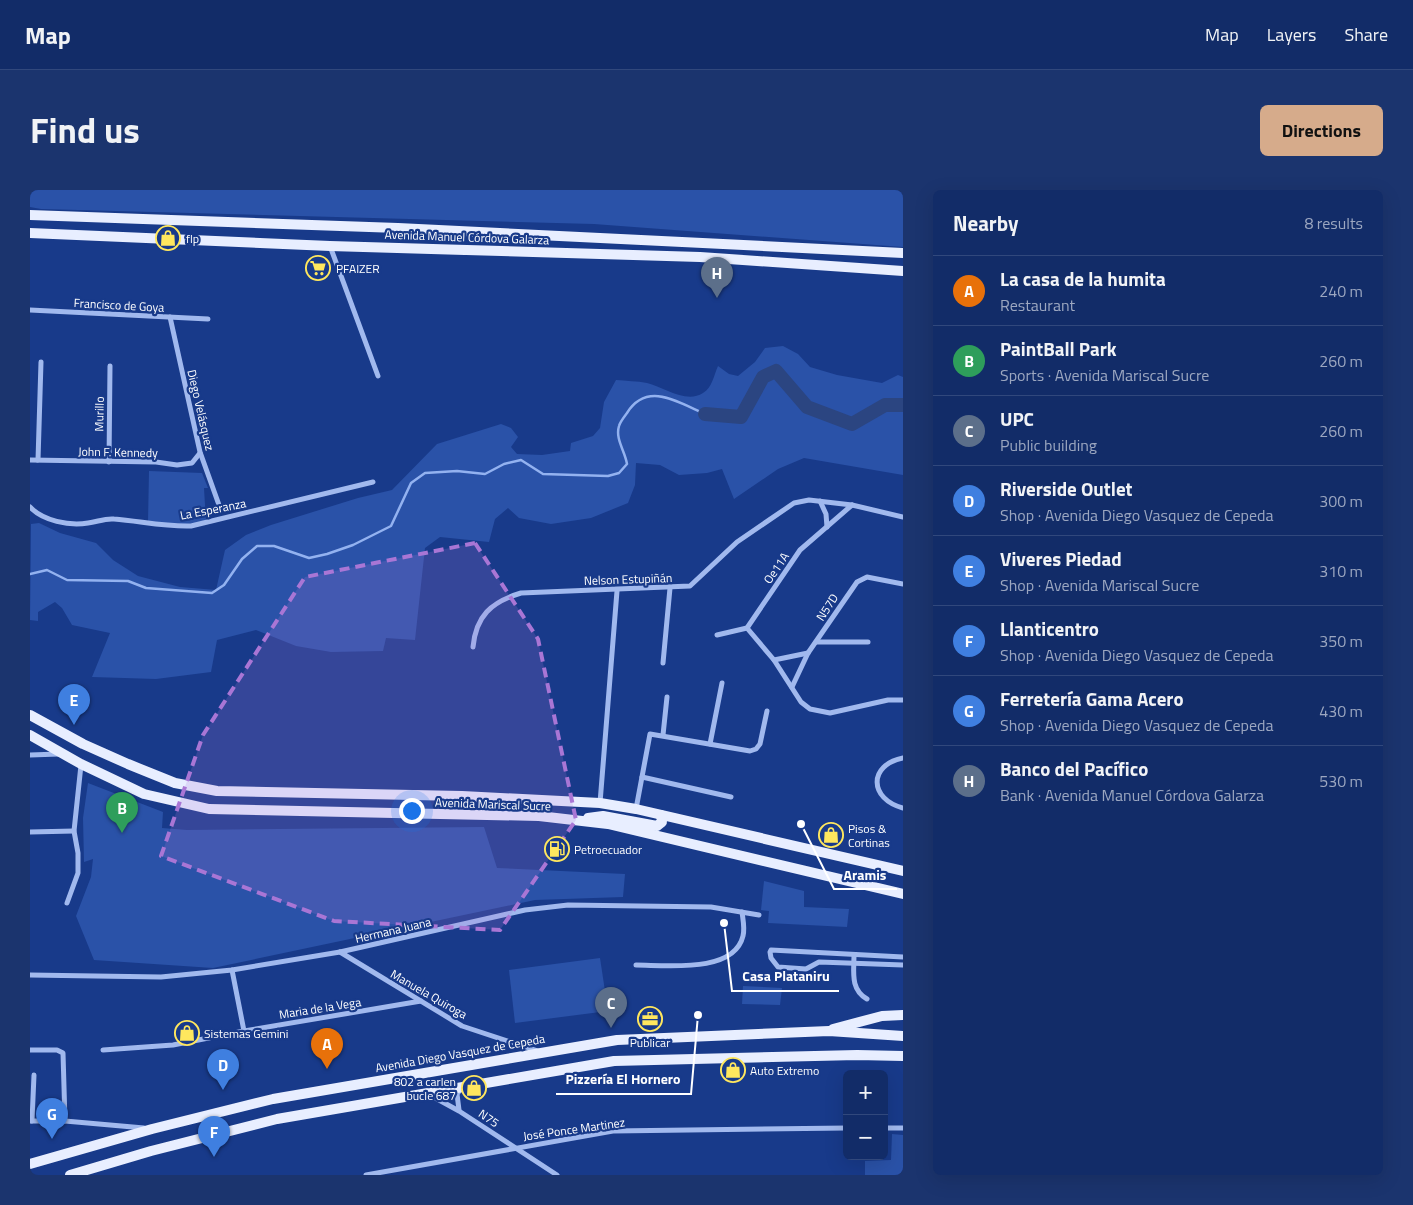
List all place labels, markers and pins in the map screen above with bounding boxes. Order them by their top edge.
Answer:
shop icon: flp [155,225,181,251]
place label: flp [186,229,199,248]
supermarket icon: PFAIZER [305,255,331,281]
pin: H [701,257,733,298]
place label: PFAIZER [336,259,380,278]
pin: E [58,684,90,725]
pin: B [106,792,138,833]
place label: Pisos & Cortinas [848,819,890,852]
shop icon: Pisos & Cortinas [818,822,844,848]
fuel station icon: Petroecuador [544,836,570,862]
place label: Petroecuador [574,840,642,859]
callout: Aramis [834,860,897,889]
callout: Casa Plataniru [732,962,839,991]
pin: C [595,987,627,1028]
office icon: Publicar [637,1006,663,1032]
shop icon: Sistemas Gemini [174,1020,200,1046]
place label: Sistemas Gemini [204,1024,288,1043]
pin: A [311,1028,343,1069]
place label: Publicar [630,1033,670,1052]
pin: D [207,1049,239,1090]
shop icon: Auto Extremo [720,1057,746,1083]
place label: Auto Extremo [750,1061,819,1080]
callout: Pizzería El Hornero [556,1065,691,1094]
place label: 802 a carlen bucle 687 [394,1072,456,1105]
shop icon: 802 a carlen bucle 687 [461,1075,487,1101]
pin: G [36,1098,68,1139]
pin: F [198,1116,230,1157]

